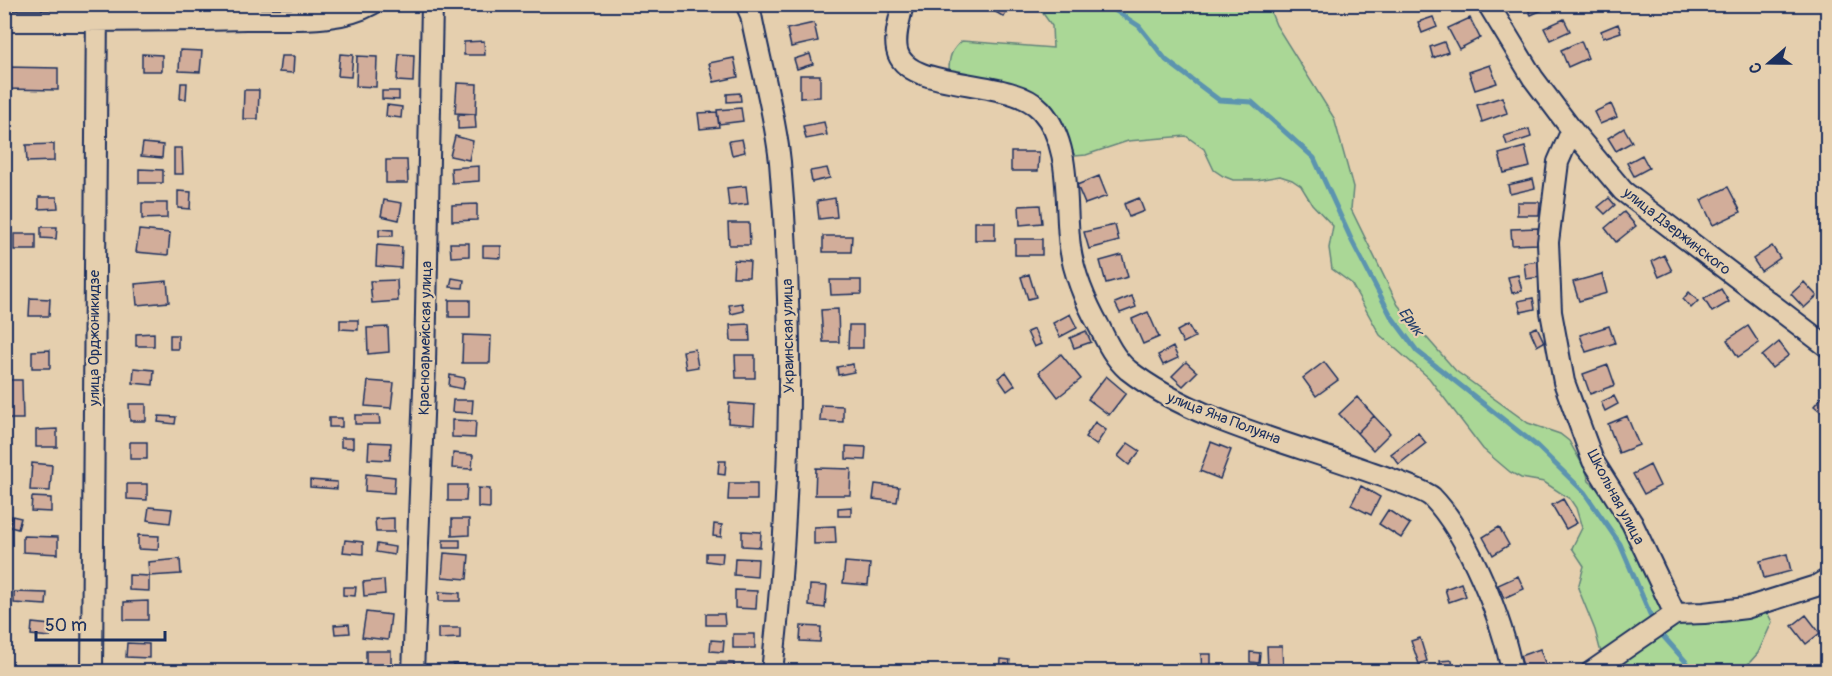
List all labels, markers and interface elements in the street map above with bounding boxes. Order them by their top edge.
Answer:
north arrow [1739,33,1799,93]
text: С [1745,60,1767,76]
street label: улица Дзержинского [1618,183,1734,279]
street label: Красноармейская улица [415,261,436,415]
street label: улица Орджоникидзе [85,269,104,407]
street label: Украинская улица [778,278,799,394]
water label: Ерик [1394,303,1429,342]
street label: улица Яна Полуяна [1164,388,1283,449]
street label: Школьная улица [1583,446,1649,548]
scale bar [36,604,165,642]
text: 50 m [45,614,87,637]

